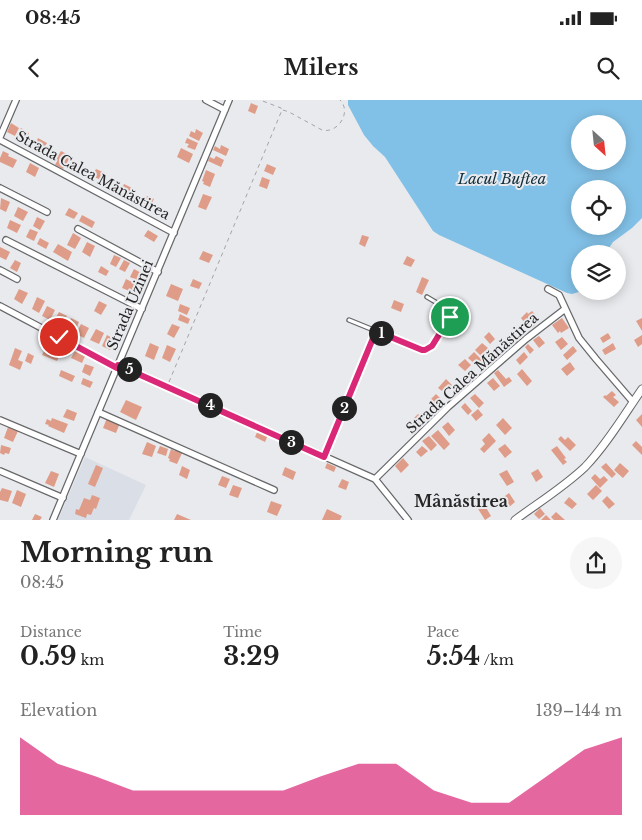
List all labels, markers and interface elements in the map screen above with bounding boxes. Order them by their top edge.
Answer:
text: 08:45 [25,6,81,29]
icon: back [20,54,48,82]
text: Milers [283,54,359,81]
icon: search [594,54,622,82]
north arrow [571,115,626,170]
map controls [571,115,626,300]
street label: Strada Calea Mănăstirea [13,127,173,223]
water label: Lacul Buftea [457,169,546,188]
button: locate [571,180,626,235]
button: layers [571,245,626,300]
street label: Strada Uzinei [103,257,157,353]
pin [429,296,471,338]
icon: arrive [436,303,464,331]
street label: Strada Calea Mănăstirea [402,309,542,437]
pin [38,316,80,358]
pin: 1 [368,320,394,346]
icon: check [45,323,73,351]
text: 1 [378,324,385,342]
pin: 5 [116,356,142,382]
text: 5 [125,360,134,378]
pin: 4 [198,392,222,418]
text: 4 [206,396,215,414]
pin: 2 [332,396,356,420]
text: 2 [340,399,349,417]
pin: 3 [278,430,304,454]
text: 3 [287,433,296,451]
district label: Mânăstirea [414,491,508,511]
text: Morning run [20,535,213,570]
button: share [570,537,622,589]
text: 08:45 [20,572,64,592]
text: Distance [20,623,82,641]
text: Time [223,623,262,641]
text: Pace [427,623,459,641]
text: 0.59 [20,641,77,672]
text: 3:29 [223,641,279,672]
text: 5:54 [427,641,480,672]
text: km [77,651,104,669]
text: /km [480,651,514,669]
text: Elevation [20,700,97,720]
text: 139–144 m [536,700,622,720]

